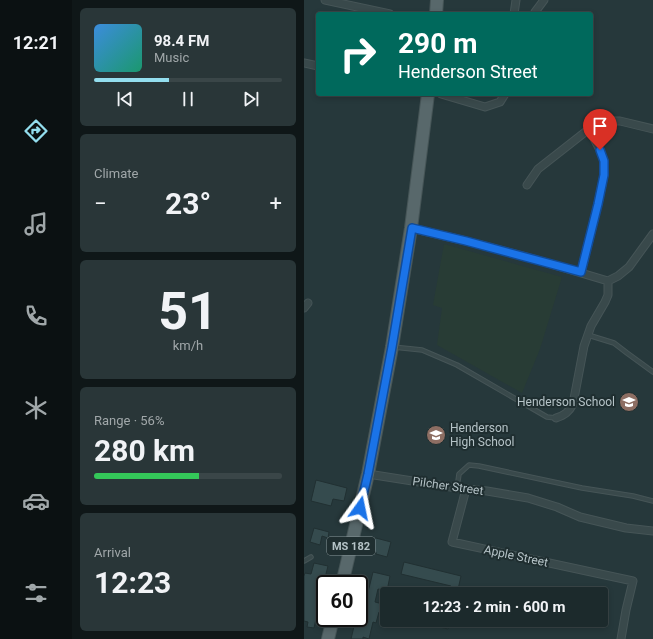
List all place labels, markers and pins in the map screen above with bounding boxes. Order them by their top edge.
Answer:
pin [583,109,617,150]
school or university icon: Henderson School [618,391,640,413]
place label: Henderson School [517,395,615,409]
place label: Henderson High School [450,421,514,449]
school or university icon: Henderson High School [425,424,447,446]

